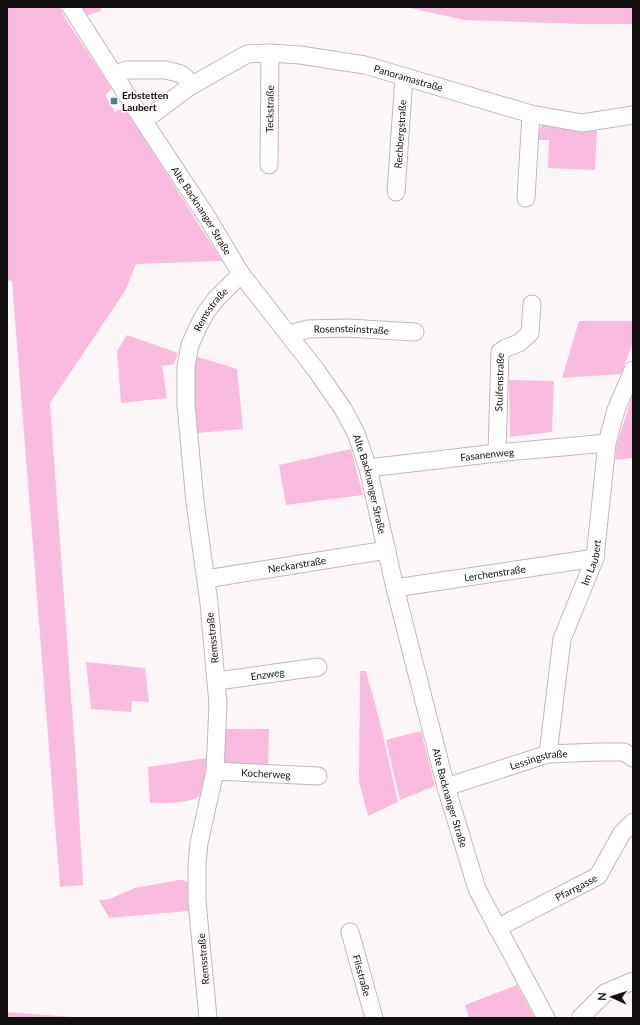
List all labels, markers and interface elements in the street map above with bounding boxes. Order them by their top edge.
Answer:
street label: Panoramastraße [372,62,444,94]
street label: Teckstraße [263,85,276,133]
place label: Erbstetten Laubert [122,89,169,113]
marker: Erbstetten Laubert [109,96,119,106]
street label: Rechbergstraße [392,99,408,169]
street label: Alte Backnanger Straße [169,164,234,257]
street label: Remsstraße [191,285,230,333]
street label: Rosensteinstraße [313,322,389,336]
street label: Stuifenstraße [492,353,506,411]
street label: Alte Backnanger Straße [351,432,389,535]
street label: Fasanenweg [460,445,515,463]
street label: Im Laubert [579,539,603,587]
street label: Neckarstraße [267,554,327,575]
street label: Lerchenstraße [463,562,527,584]
street label: Remsstraße [203,612,221,664]
street label: Enzweg [250,666,285,682]
street label: Alte Backnanger Straße [430,747,470,849]
street label: Lessingstraße [508,747,568,772]
street label: Kocherweg [241,766,291,781]
street label: Pfarrgasse [553,871,599,903]
street label: Remsstraße [195,933,211,985]
street label: Filsstraße [351,953,374,997]
north arrow [592,977,632,1017]
text: N [595,992,608,1001]

